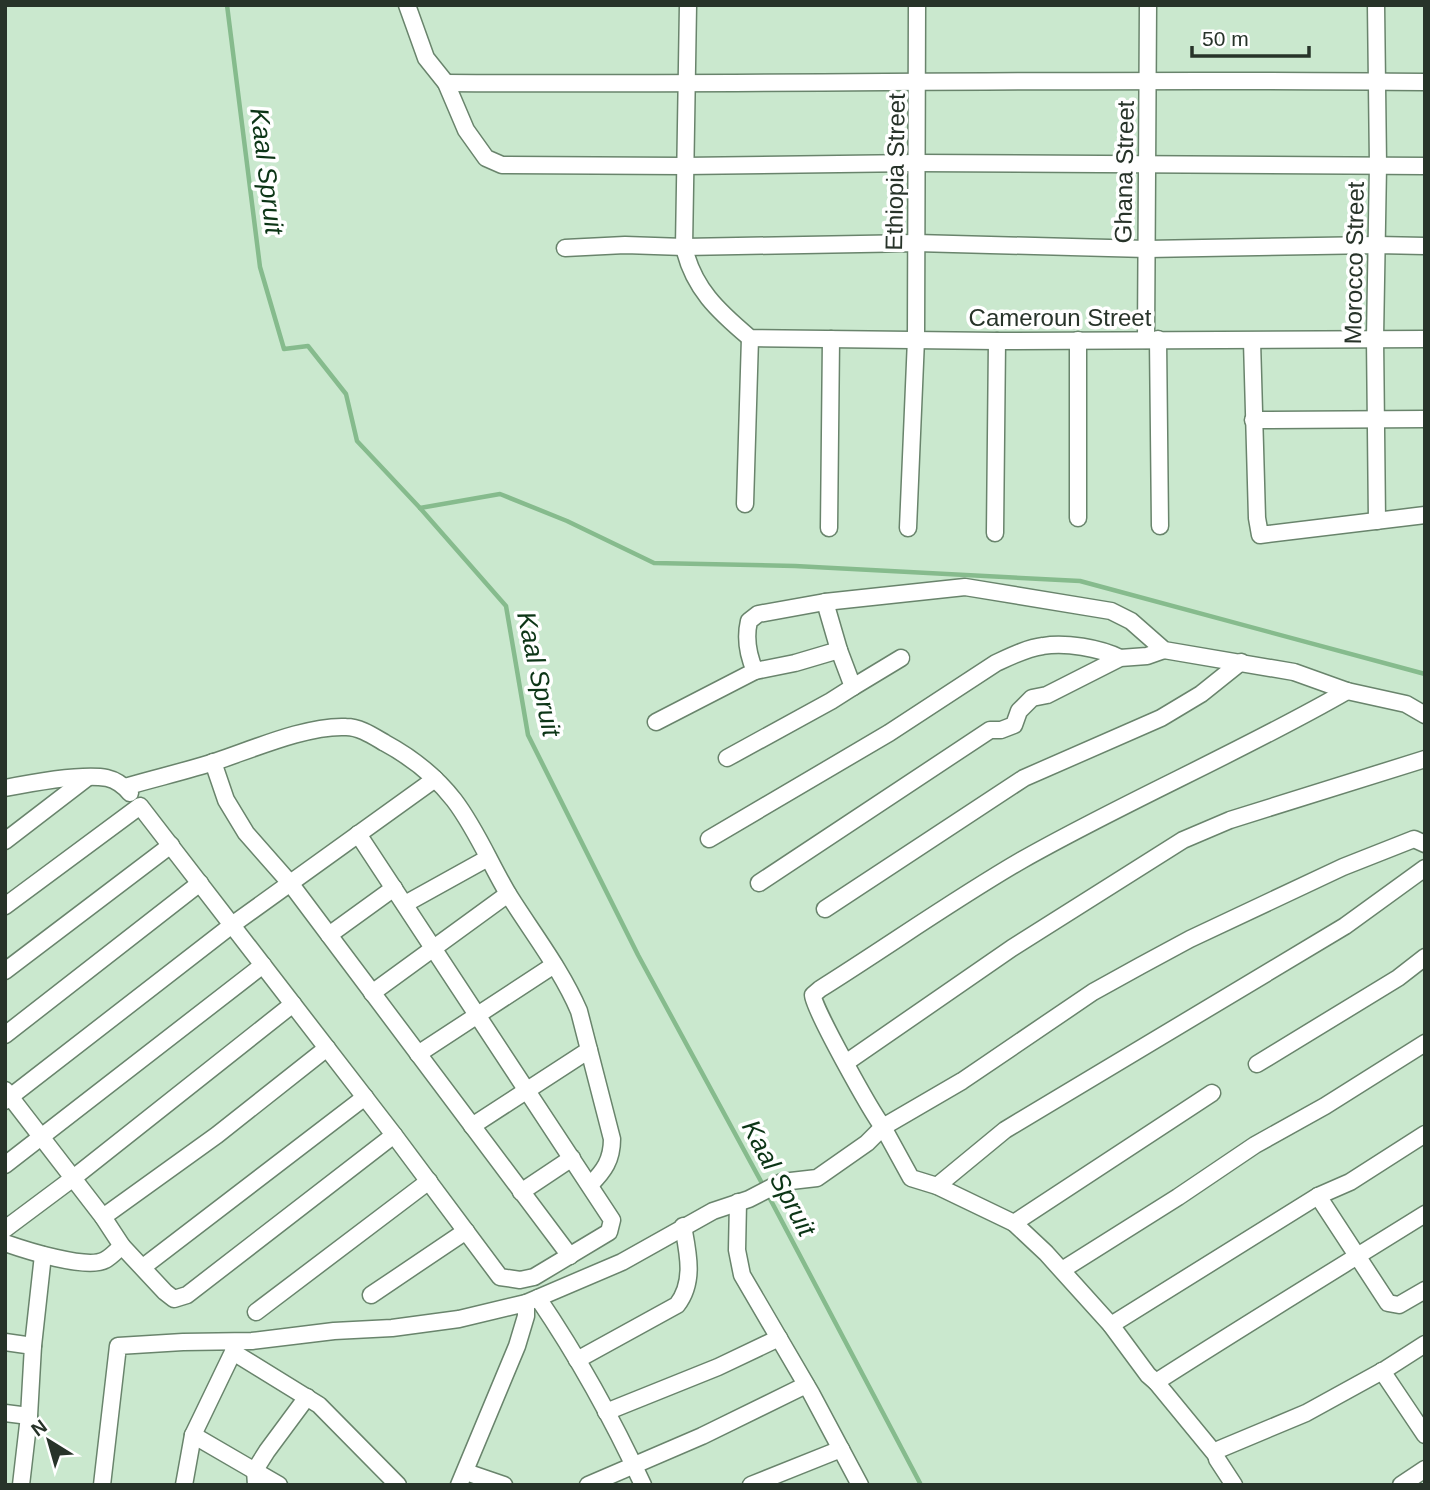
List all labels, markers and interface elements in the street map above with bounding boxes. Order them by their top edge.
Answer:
scale bar [1192,14,1309,58]
text: 50 m [1202,27,1249,50]
street label: Ethiopia Street [880,93,910,251]
street label: Ghana Street [1109,100,1139,244]
water label: Kaal Spruit [244,106,290,238]
street label: Morocco Street [1339,181,1369,345]
street label: Cameroun Street [969,304,1152,331]
water label: Kaal Spruit [511,609,567,741]
water label: Kaal Spruit [736,1115,823,1243]
north arrow [14,1406,84,1476]
text: N [27,1415,51,1440]

